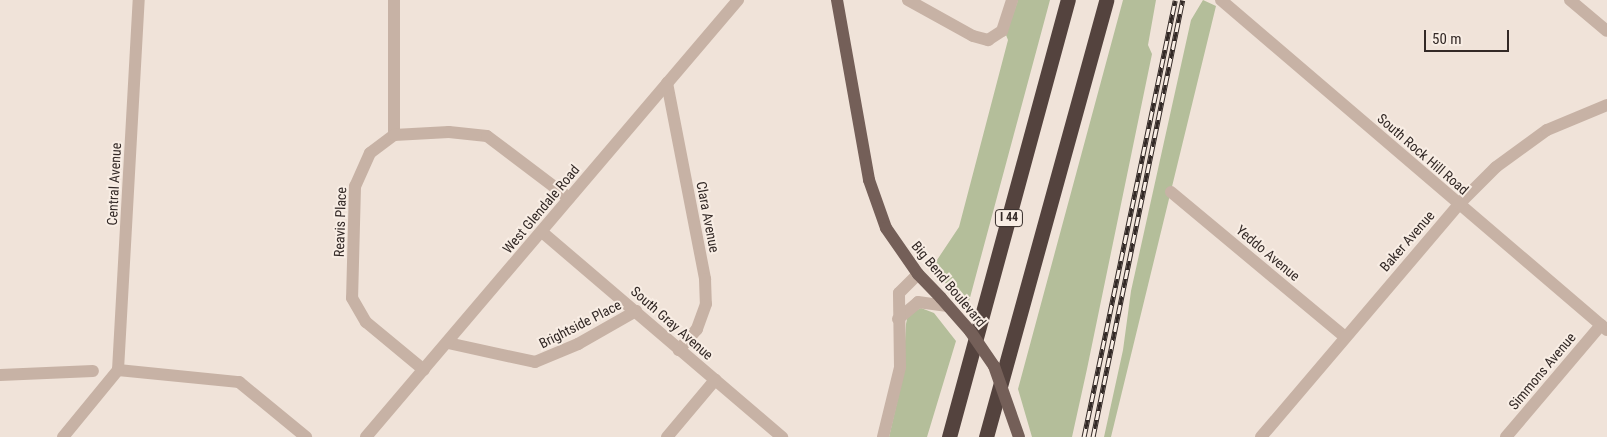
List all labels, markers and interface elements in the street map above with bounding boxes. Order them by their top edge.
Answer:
scale bar [1427,20,1512,52]
text: 50 m [1432,30,1462,48]
street label: South Rock Hill Road [1374,110,1472,198]
street label: Central Avenue [103,142,125,226]
street label: West Glendale Road [499,161,583,257]
street label: Clara Avenue [693,180,723,254]
street label: Reavis Place [330,187,350,257]
street label: Baker Avenue [1376,207,1438,275]
road number: I 44 [994,208,1024,228]
street label: Yeddo Avenue [1233,222,1303,284]
street label: Big Bend Boulevard [908,238,990,330]
street label: South Gray Avenue [627,283,717,363]
street label: Brightside Place [536,296,624,352]
street label: Simmons Avenue [1505,329,1579,413]

